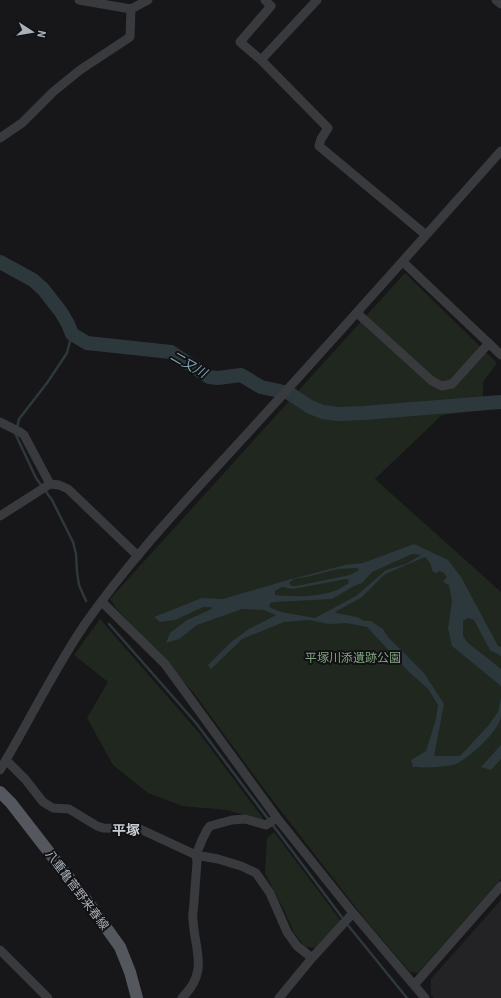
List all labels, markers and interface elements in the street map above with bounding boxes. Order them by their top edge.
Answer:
north arrow [12,12,52,52]
text: N [34,29,48,39]
water label: 二又川 [168,348,211,382]
park label: 平塚川添遺跡公園 [305,651,401,665]
district label: 平塚 [112,822,140,838]
street label: 八重亀菅野来春線 [43,847,111,933]

